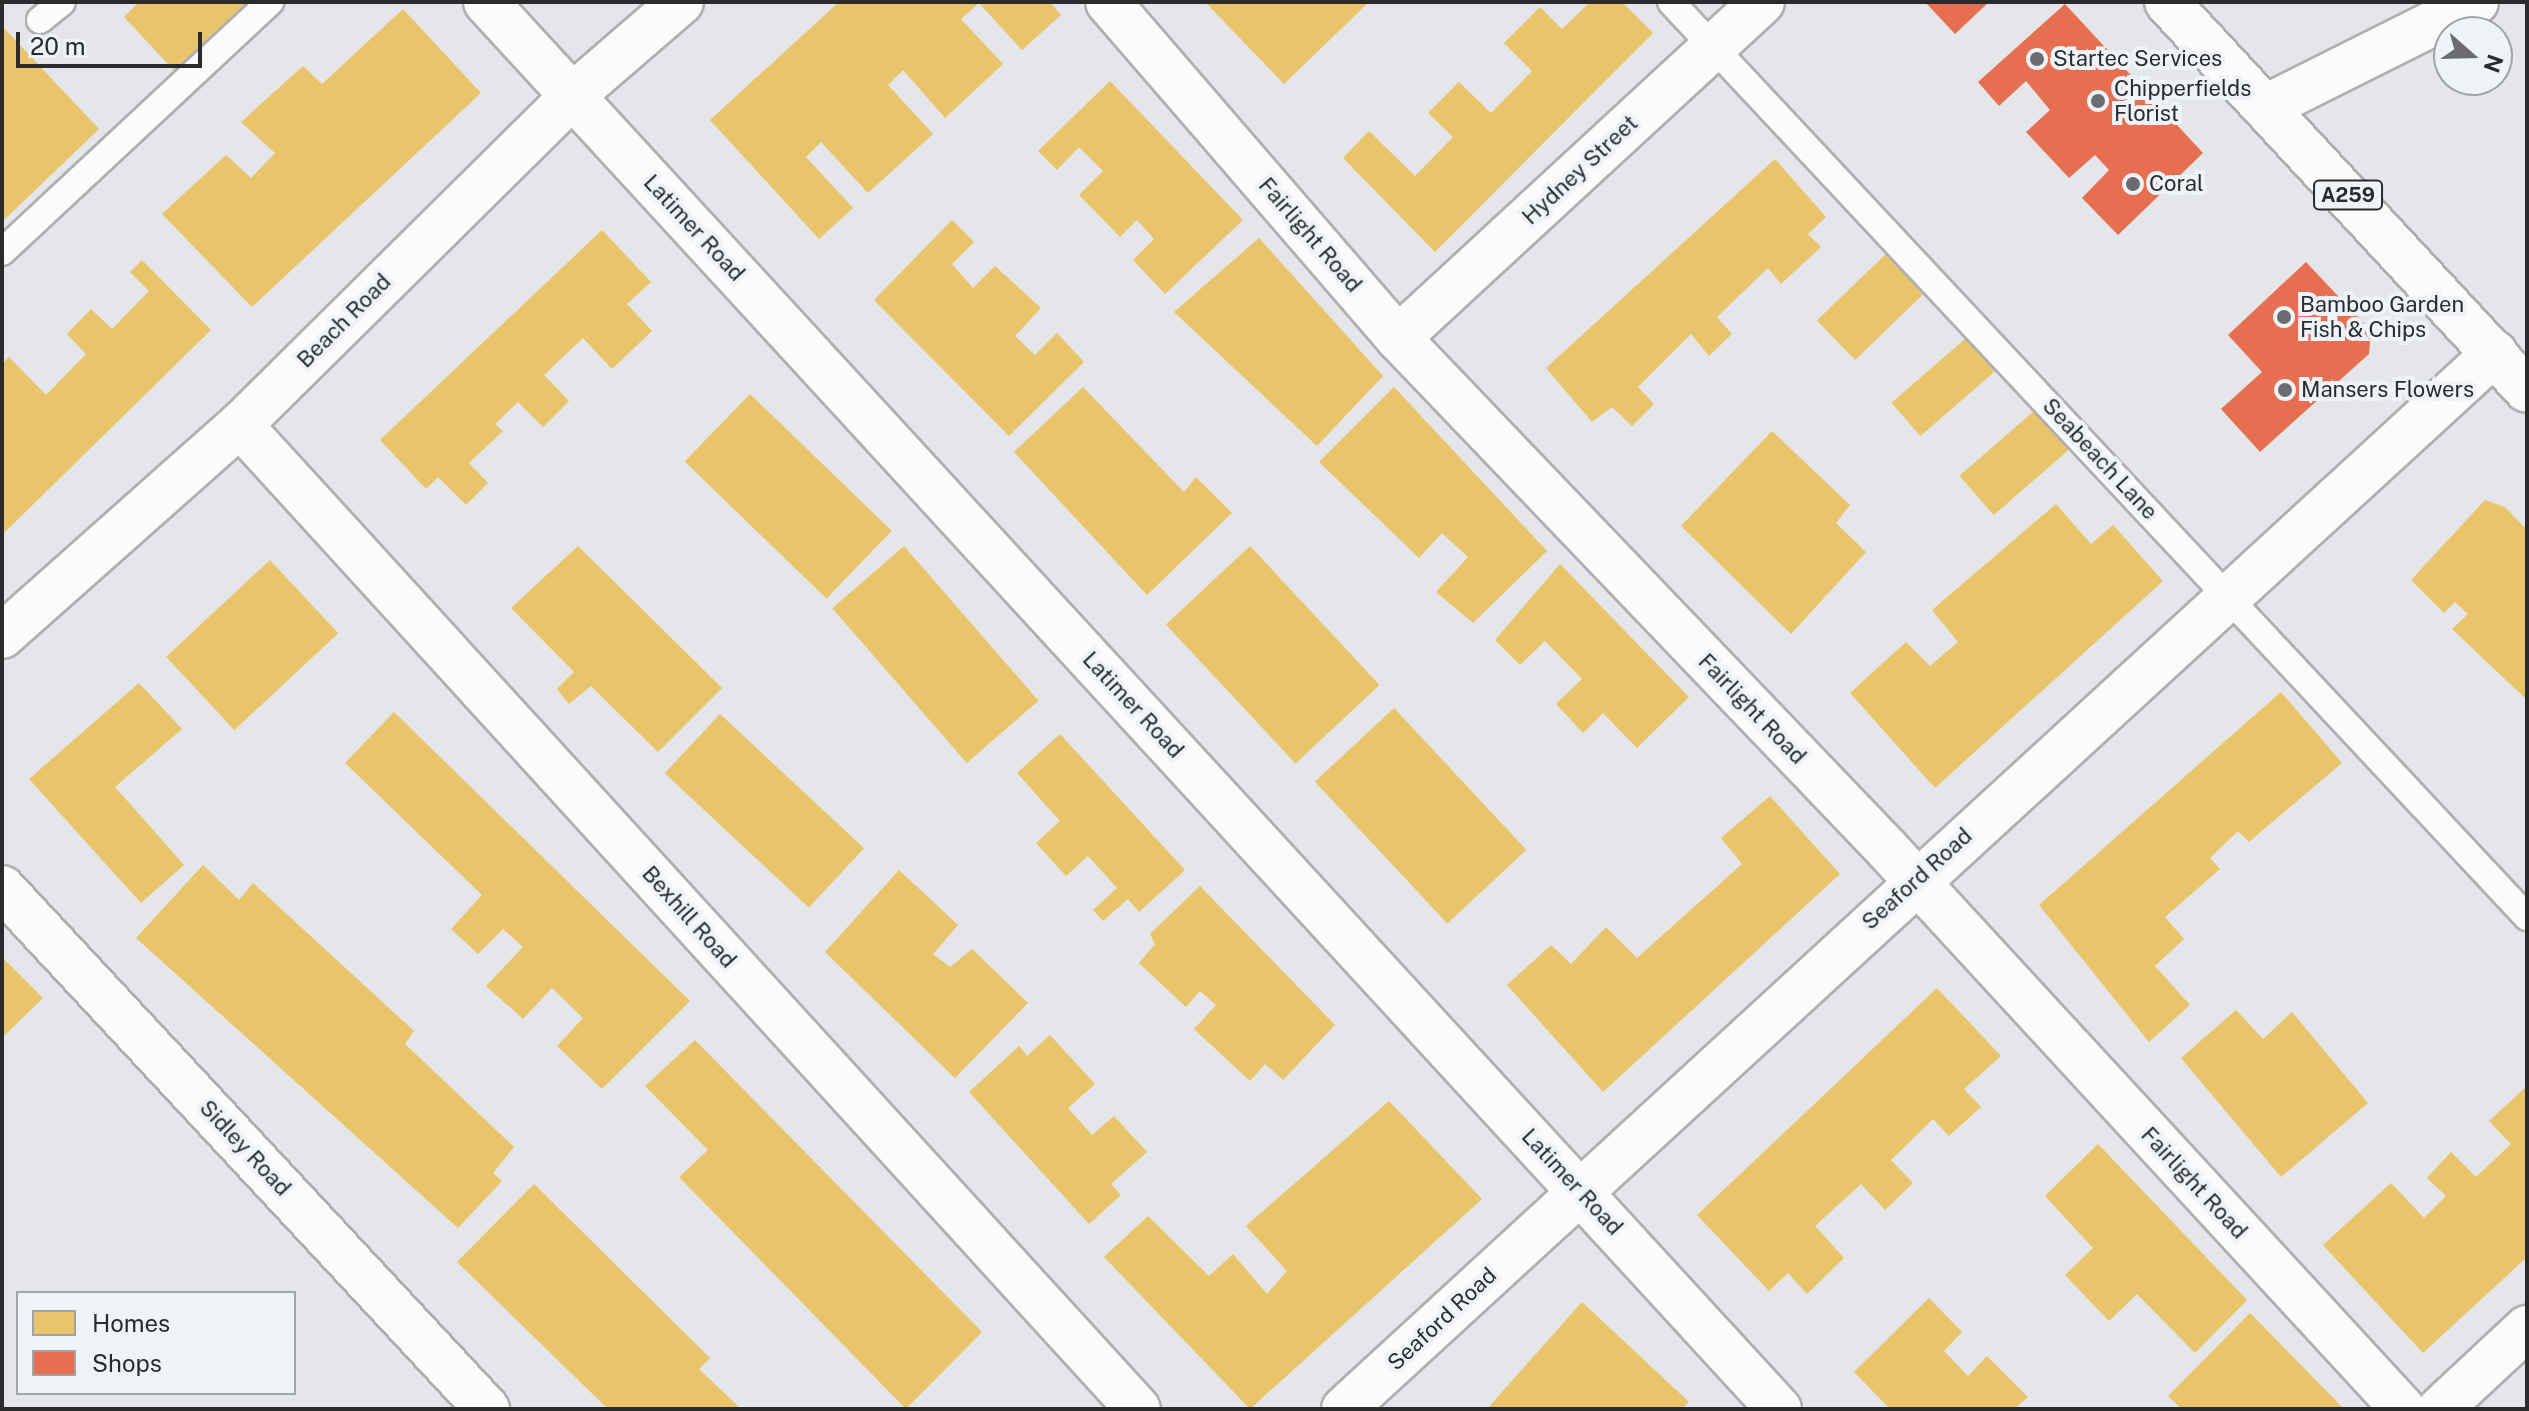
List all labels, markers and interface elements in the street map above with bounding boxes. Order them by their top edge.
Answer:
scale bar [20,16,206,66]
north arrow [2433,16,2513,96]
text: 20 m [30,32,86,60]
place label: Startec Services [2053,46,2222,72]
marker: Startec Services [2028,50,2046,68]
text: N [2479,51,2509,76]
place label: Chipperfields Florist [2114,75,2251,126]
marker: Chipperfields Florist [2089,92,2107,110]
street label: Hydney Street [1517,110,1643,230]
street label: Latimer Road [638,169,750,287]
place label: Coral [2149,171,2204,197]
street label: Fairlight Road [1253,172,1367,298]
marker: Coral [2124,175,2142,193]
road number: A259 [2312,179,2384,211]
street label: Beach Road [292,269,396,373]
place label: Bamboo Garden Fish & Chips [2300,291,2464,342]
marker: Bamboo Garden Fish & Chips [2275,308,2293,326]
place label: Mansers Flowers [2301,377,2474,403]
marker: Mansers Flowers [2276,381,2294,399]
street label: Seabeach Lane [2037,393,2163,525]
street label: Latimer Road [1077,646,1189,764]
street label: Fairlight Road [1693,648,1811,770]
street label: Seaford Road [1857,823,1977,935]
street label: Bexhill Road [636,861,742,973]
street label: Sidley Road [194,1095,296,1201]
street label: Fairlight Road [2136,1122,2252,1244]
street label: Latimer Road [1516,1123,1628,1241]
street label: Seaford Road [1382,1262,1502,1376]
legend [16,1291,296,1395]
text: Homes [92,1309,170,1337]
text: Shops [92,1349,162,1377]

